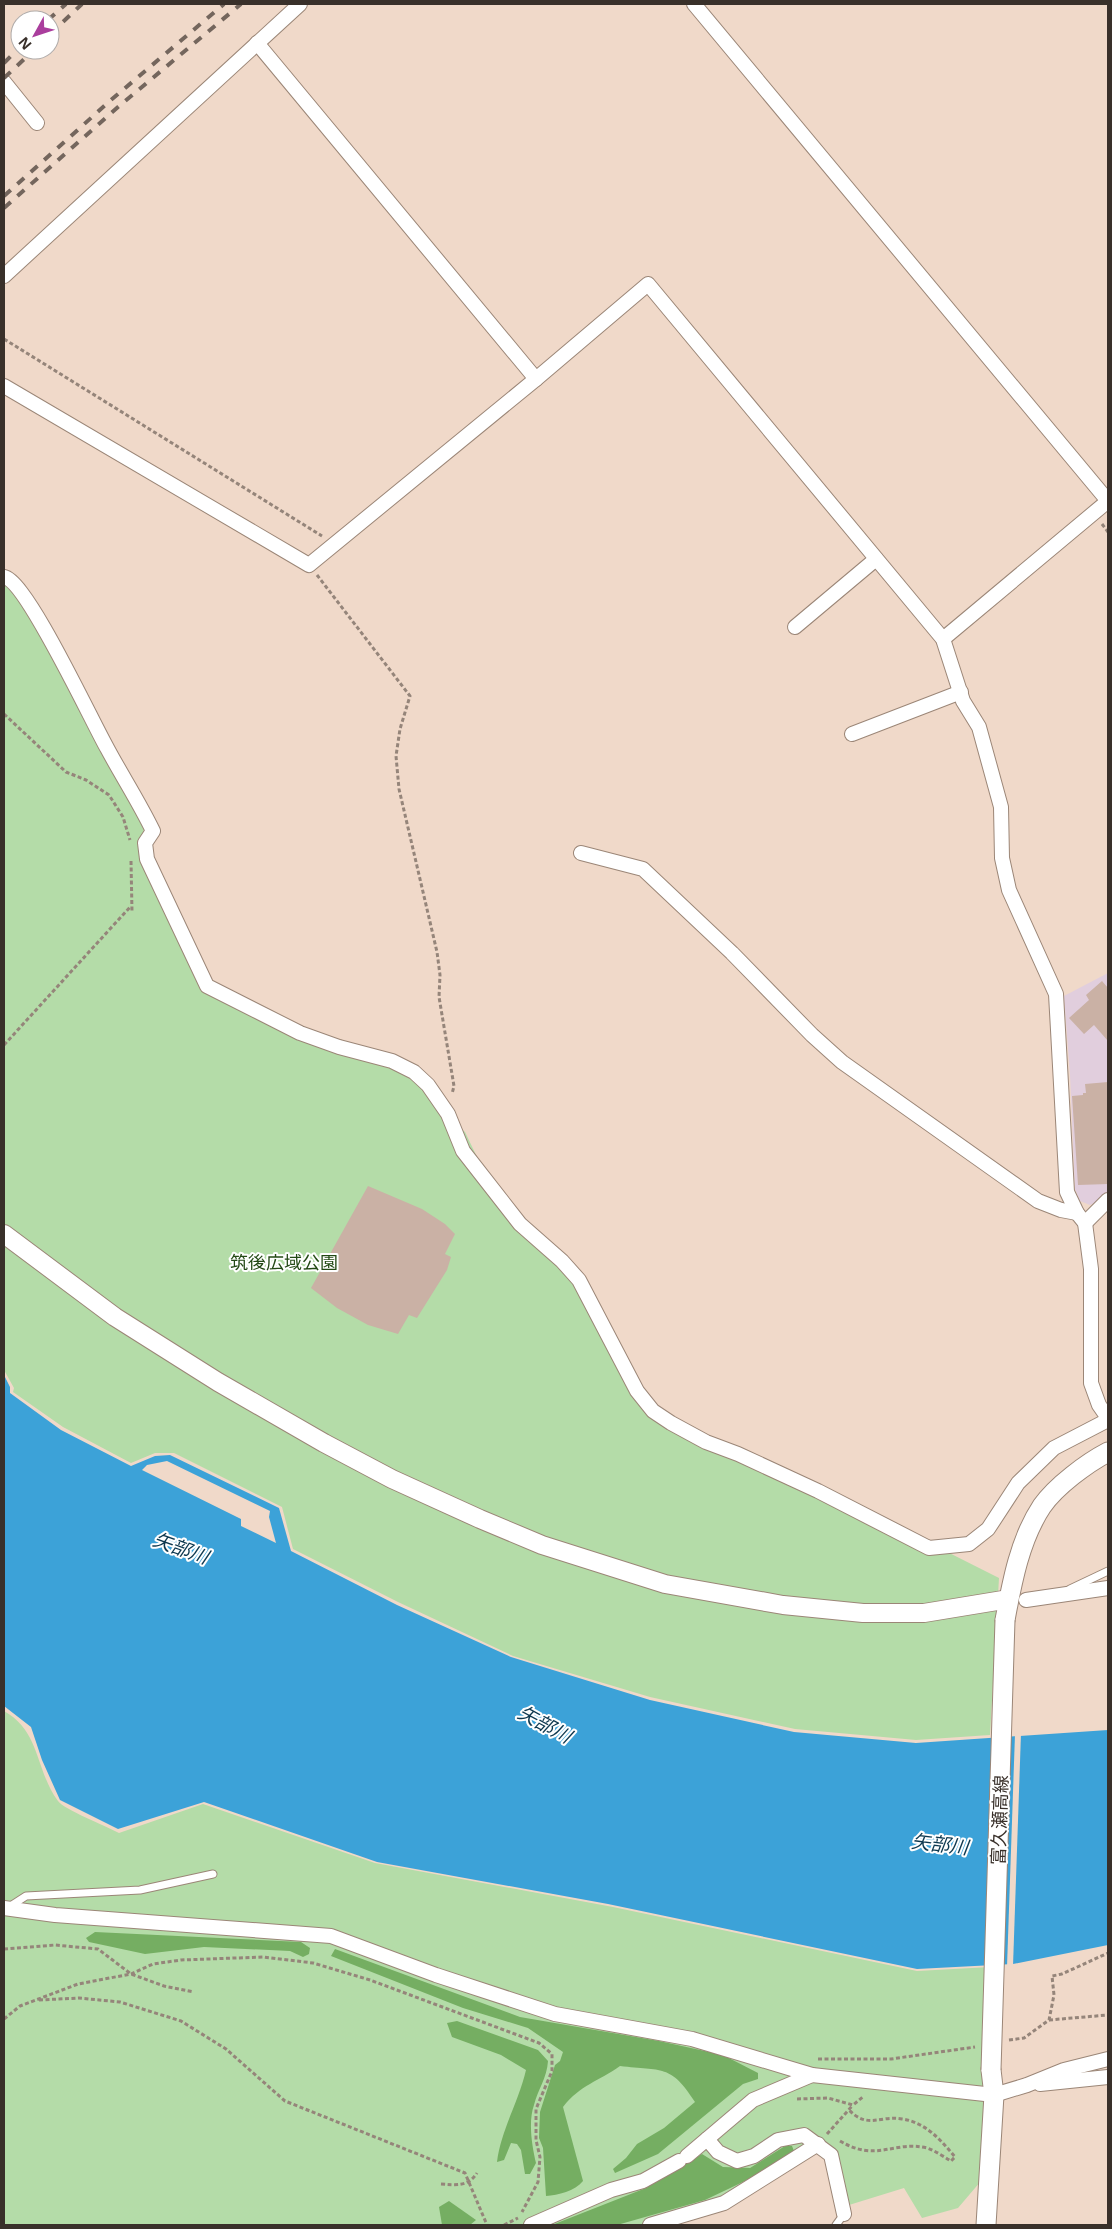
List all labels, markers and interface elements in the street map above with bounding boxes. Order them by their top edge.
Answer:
north arrow [10,10,60,60]
text: N [14,33,36,54]
park label: 筑後広域公園 [230,1250,338,1274]
water label: 矢部川 [150,1526,214,1571]
water label: 矢部川 [514,1699,578,1750]
street label: 富久瀬高線 [985,1775,1013,1865]
water label: 矢部川 [910,1828,972,1861]

